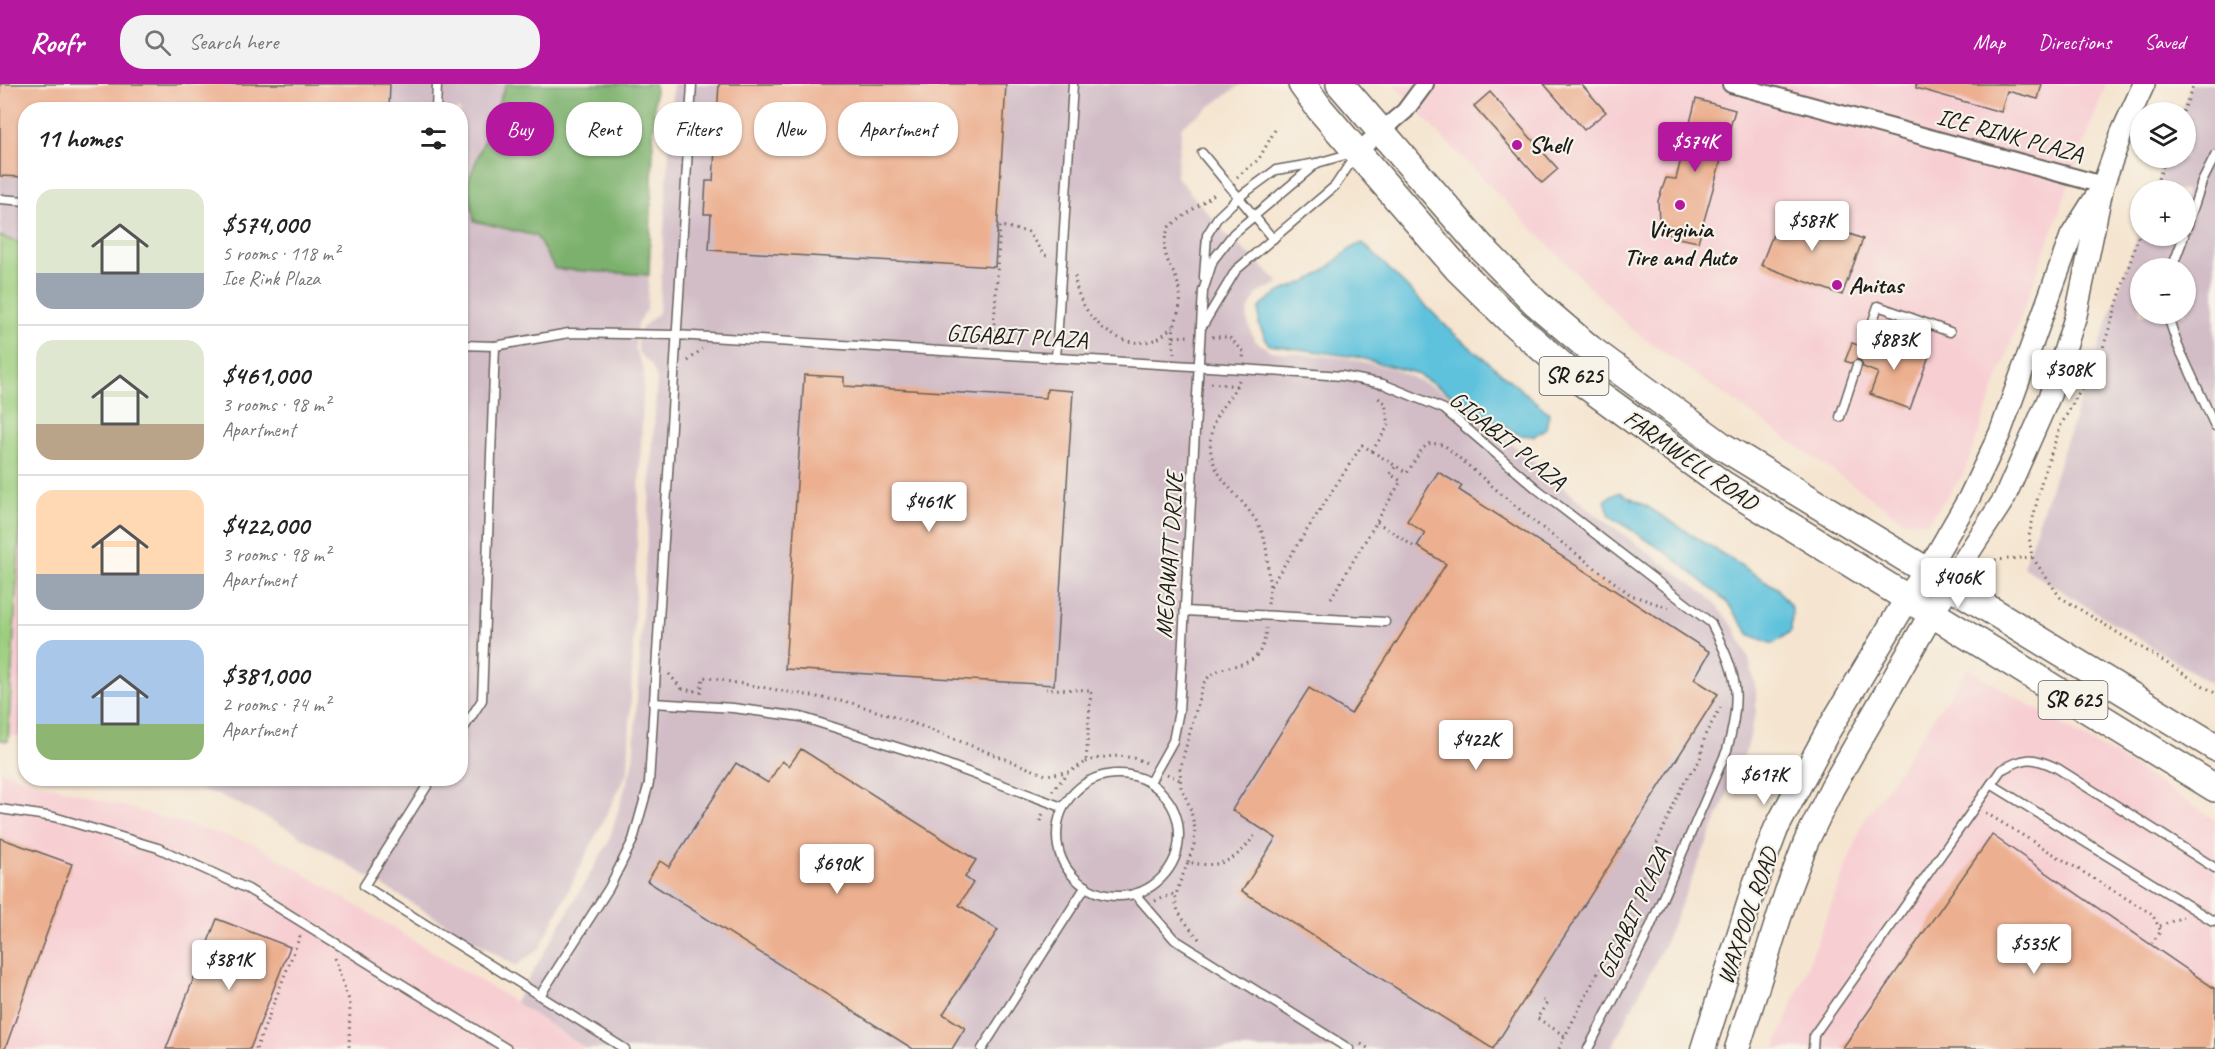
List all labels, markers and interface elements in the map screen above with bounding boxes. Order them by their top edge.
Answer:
search box [120,15,540,69]
text: Roofr [30,25,84,60]
icon: search [141,26,174,59]
text: Search here [189,28,278,56]
text: Map [1973,29,2005,55]
text: Directions [2038,29,2111,55]
text: Saved [2144,29,2185,55]
street label: ICE RINK PLAZA [1934,101,2087,169]
chip: Buy [486,102,554,156]
chip: Rent [566,102,642,156]
chip: Filters [654,102,742,156]
chip: New [754,102,826,156]
chip: Apartment [838,102,958,156]
map controls [2130,102,2196,324]
button: layers [2130,102,2196,168]
text: 11 homes [36,122,121,155]
icon: filters [417,122,450,155]
pin: $574K [1653,122,1737,173]
text: $574K [1672,129,1718,154]
place label: Shell [1529,130,1574,160]
marker: Shell [1510,138,1524,152]
button: + [2130,180,2196,246]
marker: Virginia Tire and Auto [1673,198,1687,212]
pin: $587K [1770,201,1854,252]
text: $574,000 [222,208,309,241]
text: $587K [1789,208,1835,233]
icon: home [84,213,156,285]
place label: Virginia Tire and Auto [1624,214,1738,272]
text: 5 rooms · 118 m² [222,241,339,266]
button: − [2130,258,2196,324]
text: Ice Rink Plaza [222,266,320,291]
place label: Anitas [1849,270,1906,300]
marker: Anitas [1830,278,1844,292]
street label: GIGABIT PLAZA [946,317,1089,355]
pin: $883K [1852,320,1936,371]
text: $883K [1871,327,1917,352]
pin: $308K [2027,350,2111,401]
road number: SR 625 [1540,357,1608,395]
text: $308K [2046,357,2092,382]
text: $461,000 [222,359,310,392]
icon: home [84,364,156,436]
street label: GIGABIT PLAZA [1444,384,1573,497]
text: 3 rooms · 98 m² [222,392,330,417]
street label: FARMWELL ROAD [1618,403,1766,518]
text: Apartment [222,417,295,442]
street label: MEGAWATT DRIVE [1148,468,1190,639]
pin: $461K [887,482,971,533]
text: $461K [906,489,952,514]
text: $422,000 [222,509,309,542]
icon: home [84,514,156,586]
text: 3 rooms · 98 m² [222,542,330,567]
pin: $406K [1916,558,2000,609]
text: $406K [1935,565,1981,590]
text: Apartment [222,567,295,592]
text: $381,000 [222,659,309,692]
icon: home [84,664,156,736]
road number: SR 625 [2038,681,2108,719]
text: 2 rooms · 74 m² [222,692,330,717]
text: Apartment [222,717,295,742]
pin: $422K [1434,720,1518,771]
text: $422K [1453,727,1499,752]
pin: $617K [1722,755,1806,806]
text: $617K [1741,762,1787,787]
street label: GIGABIT PLAZA [1590,842,1677,983]
street label: WAXPOOL ROAD [1710,842,1785,988]
pin: $690K [795,844,879,895]
text: $690K [814,851,860,876]
pin: $535K [1992,924,2076,975]
text: $535K [2011,931,2057,956]
pin: $381K [187,940,271,991]
text: $381K [206,947,252,972]

